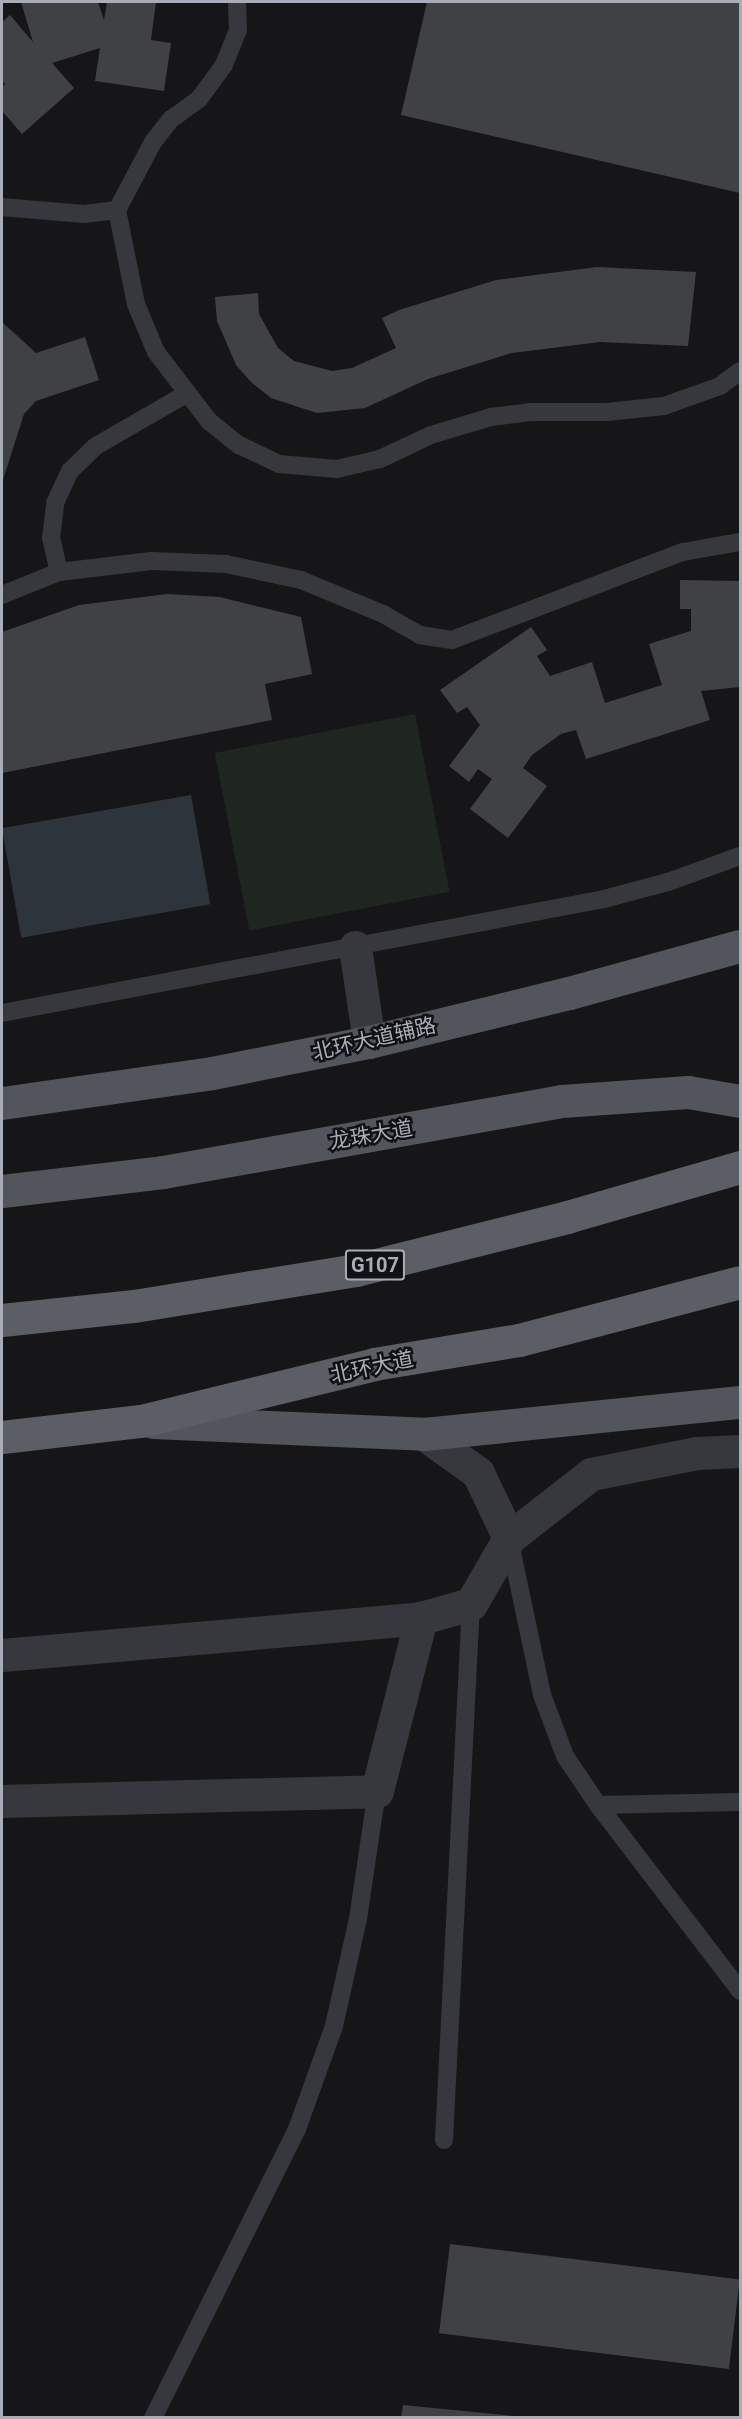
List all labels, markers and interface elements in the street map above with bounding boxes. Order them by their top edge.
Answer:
street label: 北环大道辅路 [310,1013,438,1065]
street label: 龙珠大道 [327,1115,415,1155]
road number: G107 [344,1248,406,1282]
street label: 北环大道 [328,1346,416,1388]

